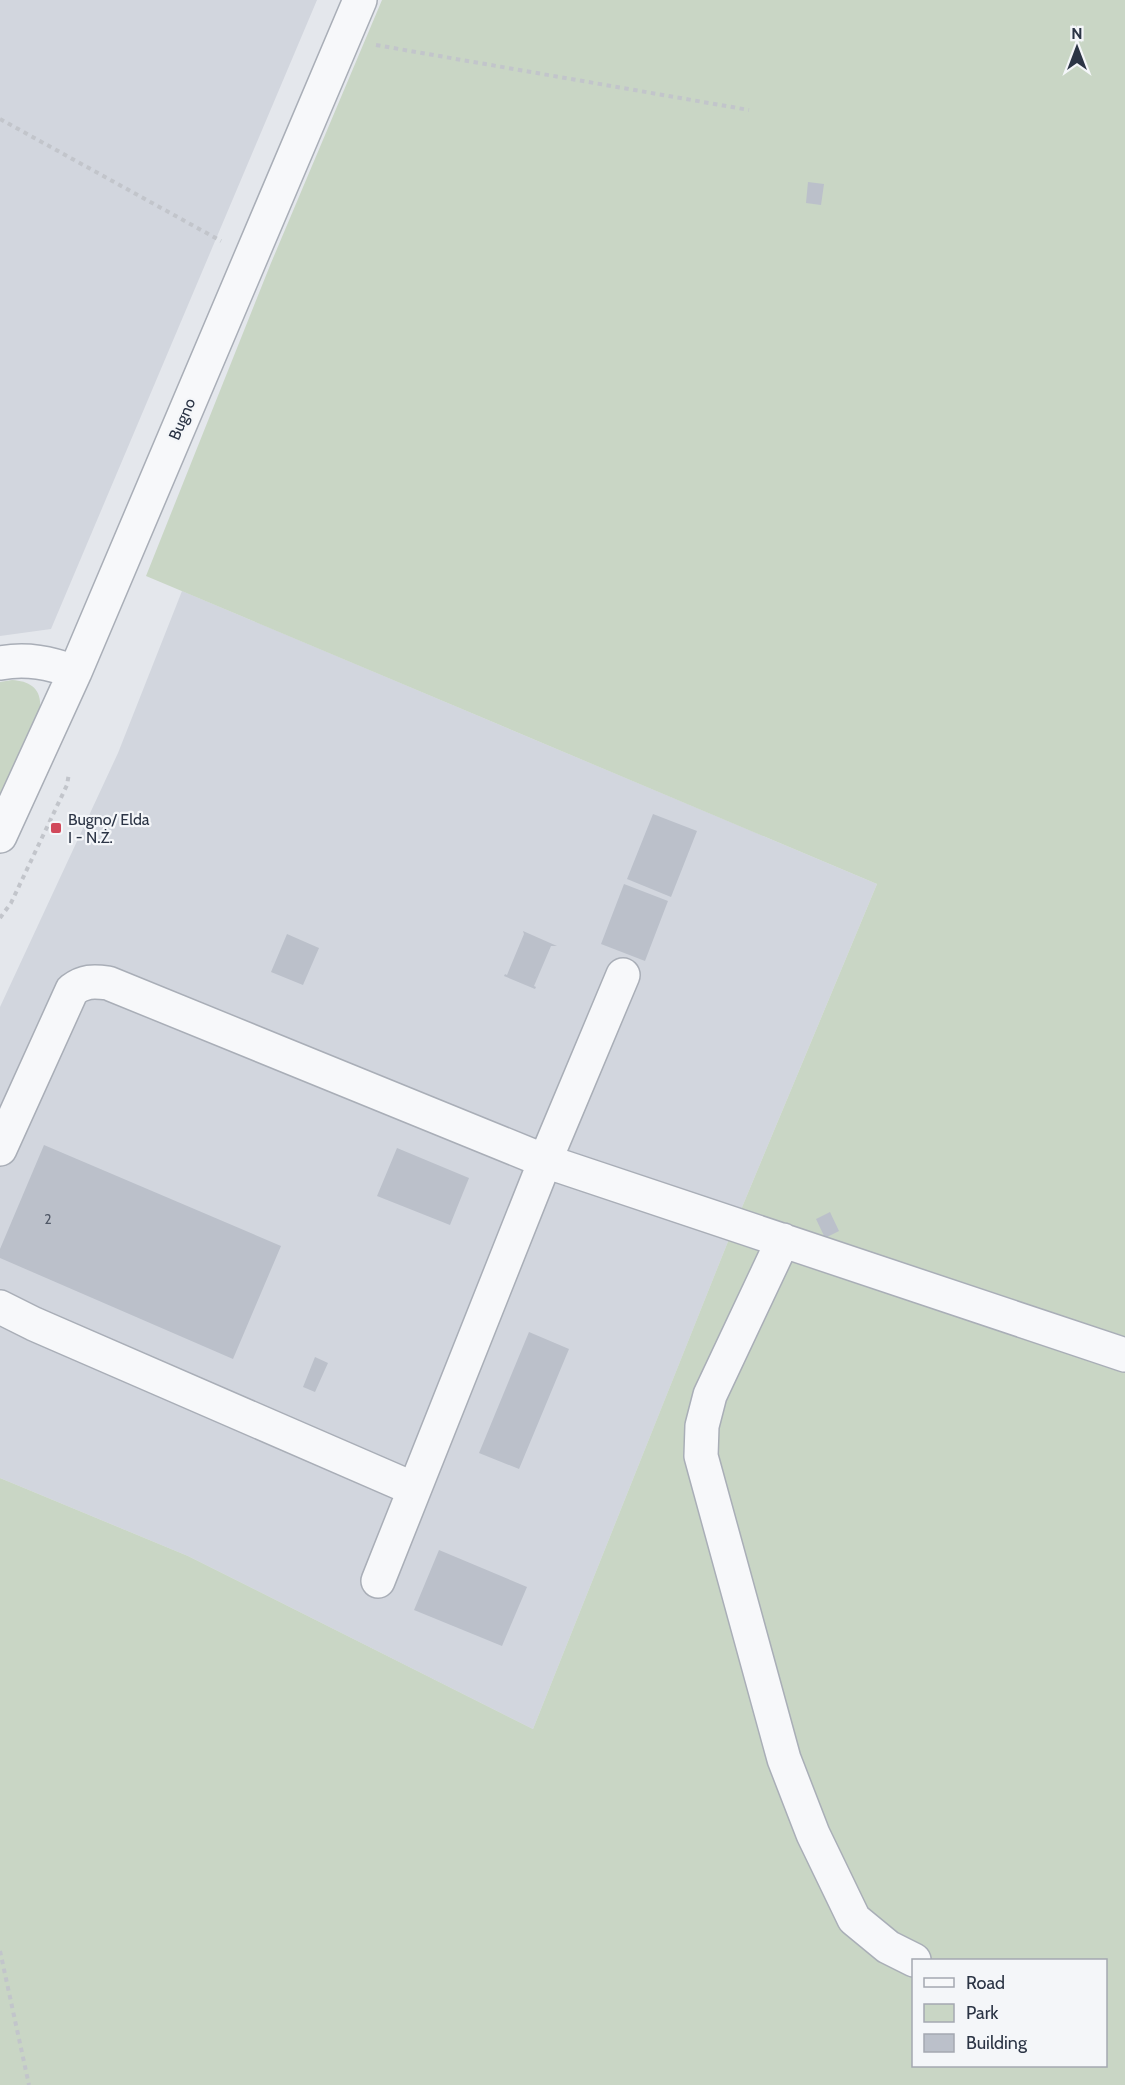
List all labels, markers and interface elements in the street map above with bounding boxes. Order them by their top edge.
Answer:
north arrow [1047,18,1107,78]
text: N [1071,24,1083,43]
street label: Bugno [165,395,199,443]
place label: Bugno/ Elda I - N.Ż. [68,810,150,847]
marker: Bugno/ Elda I - N.Ż. [49,821,63,835]
house number: 2 [44,1210,52,1228]
legend [912,1959,1107,2067]
text: Road [966,1972,1005,1994]
text: Park [966,2002,999,2024]
text: Building [966,2032,1028,2054]

